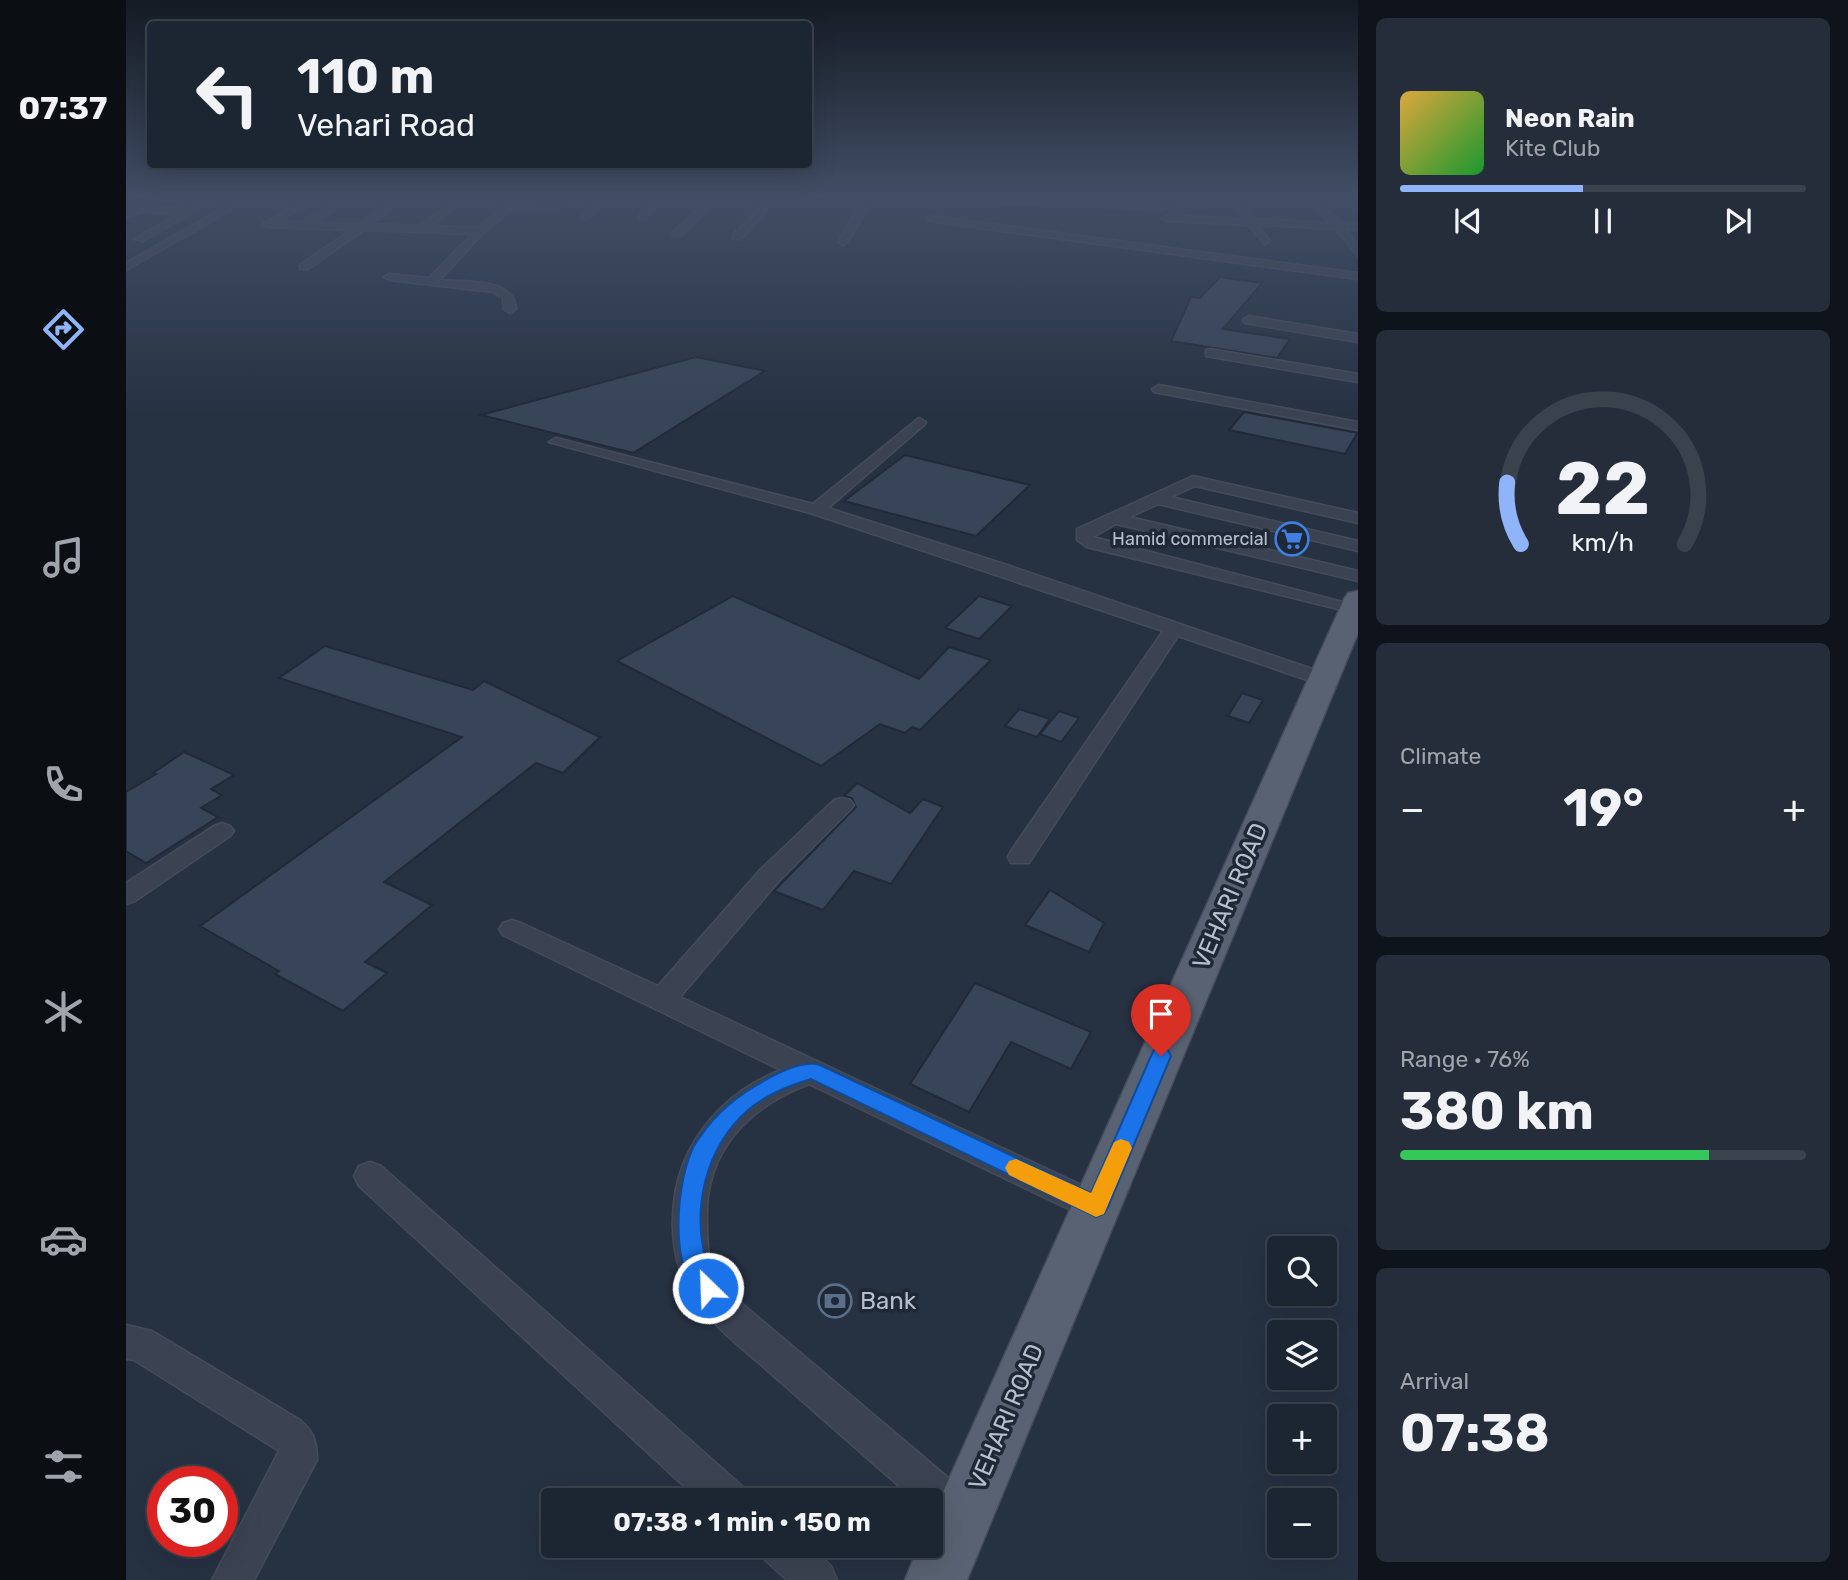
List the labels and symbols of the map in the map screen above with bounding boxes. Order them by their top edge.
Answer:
supermarket icon: Hamid commercial [1273,520,1311,558]
place label: Hamid commercial [1112,528,1268,550]
street label: VEHARI ROAD [1187,819,1273,973]
pin [1131,984,1191,1056]
position arrow [671,1251,745,1325]
bank icon: Bank [816,1282,854,1320]
place label: Bank [860,1287,917,1315]
street label: VEHARI ROAD [963,1340,1049,1494]
speed limit sign: 30 [147,1466,238,1557]

